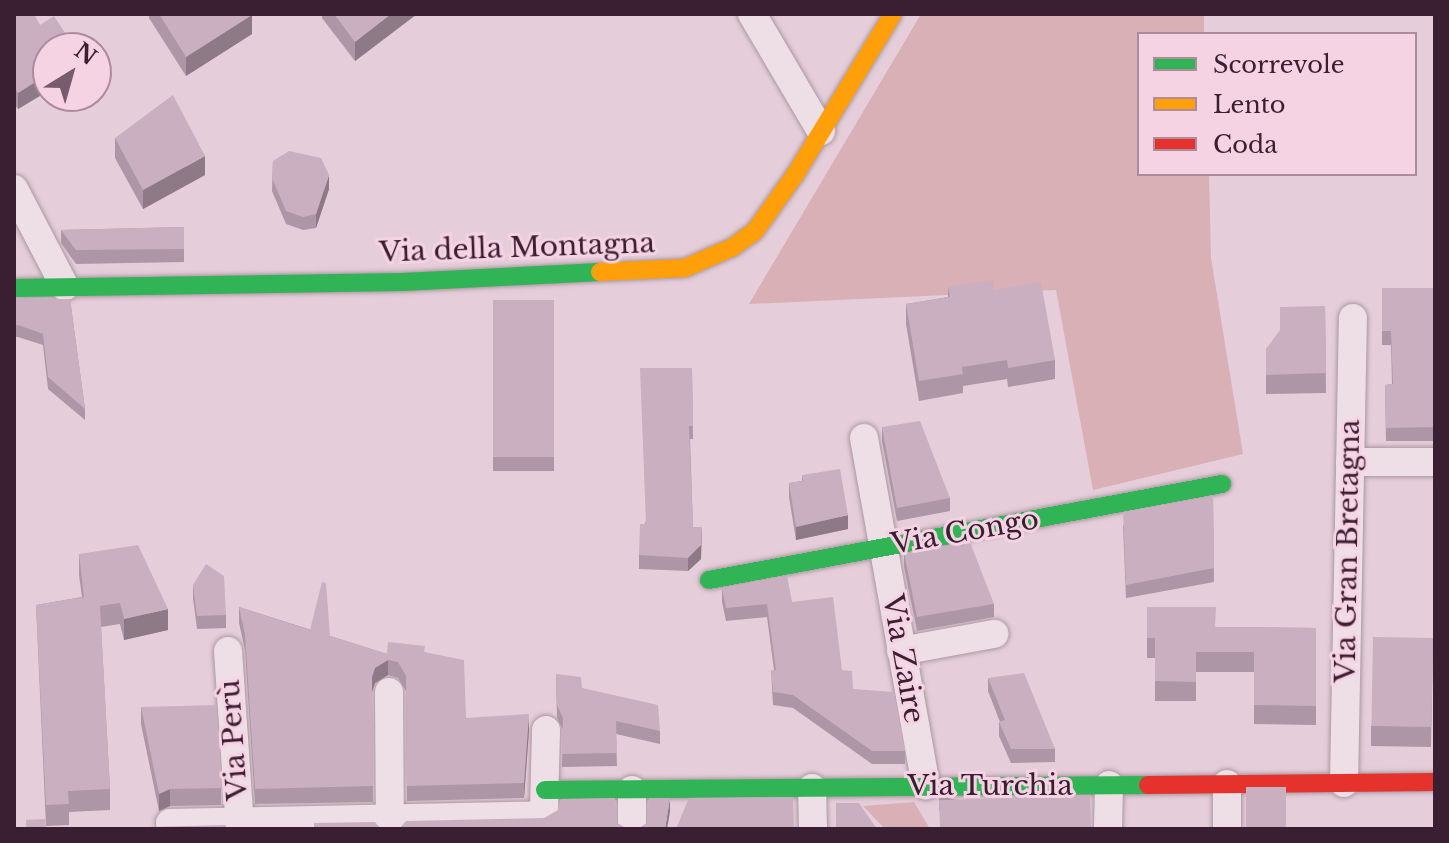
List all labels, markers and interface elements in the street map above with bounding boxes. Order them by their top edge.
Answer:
north arrow [32,32,112,112]
legend [1137,32,1417,176]
text: N [69,37,102,71]
text: Scorrevole [1213,50,1344,79]
text: Lento [1213,90,1286,119]
text: Coda [1213,130,1277,159]
street label: Via della Montagna [378,226,656,270]
street label: Via Gran Bretagna [1329,419,1367,683]
street label: Via Congo [888,502,1042,562]
street label: Via Zaire [875,592,931,726]
street label: Via Perù [213,678,255,802]
street label: Via Turchia [907,769,1073,803]

